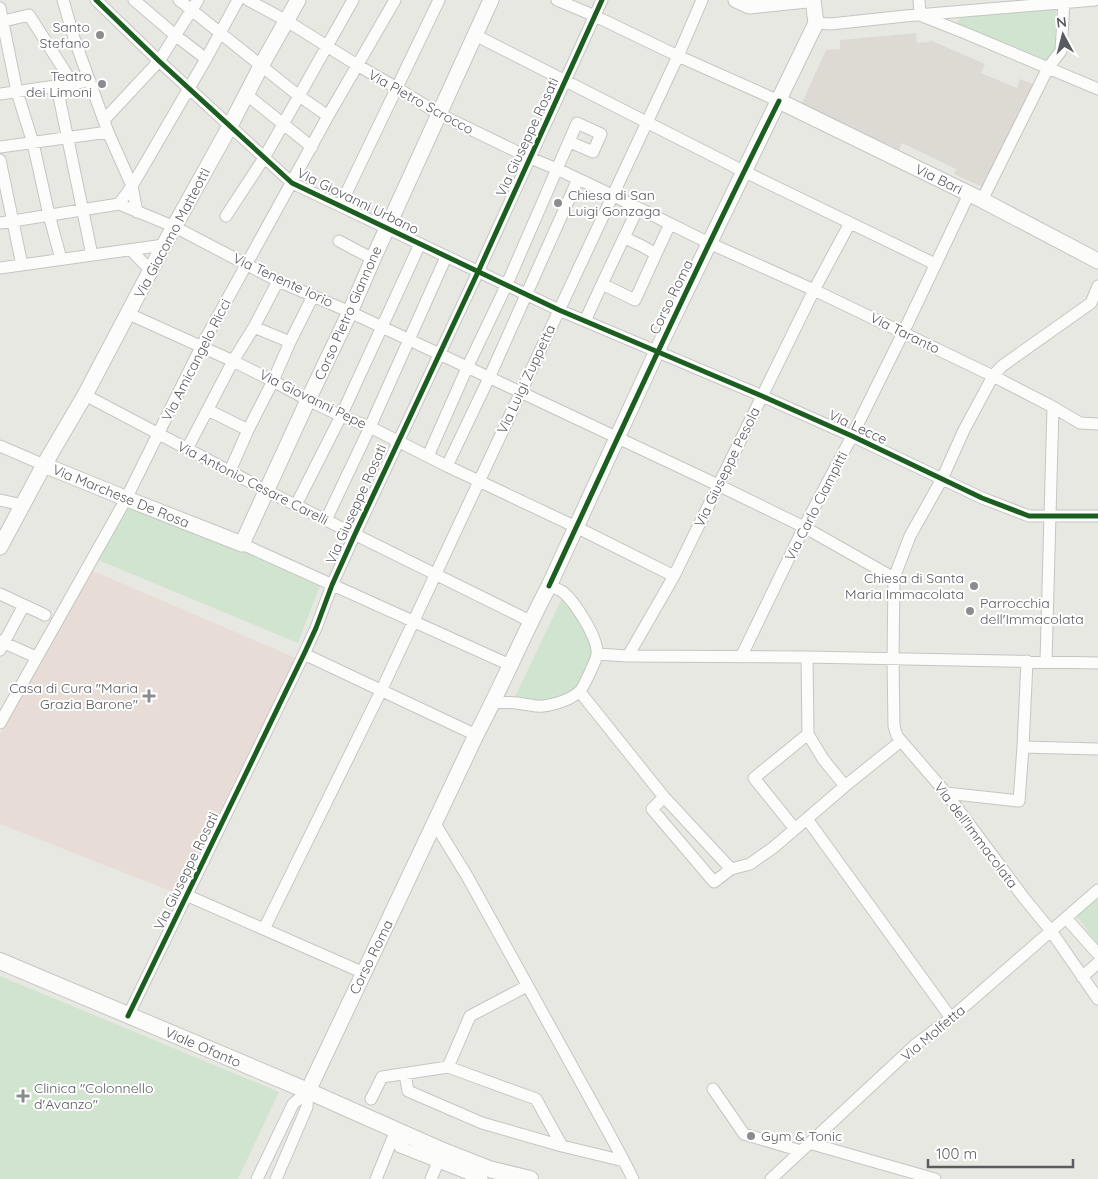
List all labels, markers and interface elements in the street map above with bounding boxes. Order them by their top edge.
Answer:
north arrow [1038,10,1088,60]
text: N [1055,13,1068,32]
place label: Santo Stefano [39,18,90,52]
marker: Santo Stefano [94,29,106,41]
street label: Via Pietro Scrocco [365,66,477,138]
place label: Teatro dei Limoni [26,67,92,101]
street label: Via Giuseppe Rosati [492,75,562,199]
marker: Teatro dei Limoni [96,78,108,90]
street label: Via Bari [912,160,966,198]
street label: Via Giovanni Urbano [294,164,422,238]
street label: Via Giacomo Matteotti [130,165,214,301]
place label: Chiesa di San Luigi Gonzaga [568,186,661,220]
marker: Chiesa di San Luigi Gonzaga [552,197,564,209]
street label: Corso Pietro Giannone [310,243,386,383]
street label: Via Tenente Iorio [230,249,336,311]
street label: Corso Roma [645,257,697,337]
street label: Via Amicangelo Ricci [157,296,235,424]
street label: Via Taranto [867,308,943,358]
street label: Via Luigi Zuppetta [493,322,559,436]
street label: Via Giovanni Pepe [256,365,370,433]
street label: Via Giuseppe Pesola [690,404,764,530]
street label: Via Lecce [826,406,890,448]
street label: Via Antonio Cesare Carelli [174,437,332,529]
street label: Via Giuseppe Rosati [322,441,390,567]
street label: Via Carlo Ciampitti [781,448,851,564]
street label: Via Marchese De Rosa [50,460,192,532]
place label: Chiesa di Santa Maria Immacolata [845,569,964,603]
marker: Chiesa di Santa Maria Immacolata [968,580,980,592]
place label: Parrocchia dell'Immacolata [980,594,1084,628]
marker: Parrocchia dell'Immacolata [964,605,976,617]
place label: Casa di Cura "Maria Grazia Barone" [9,679,138,713]
marker: Casa di Cura "Maria Grazia Barone" [142,689,156,703]
street label: Via dell'Immacolata [930,778,1022,892]
street label: Via Giuseppe Rosati [150,809,222,933]
street label: Corso Roma [345,917,397,997]
street label: Via Molfetta [897,1001,969,1065]
street label: Viale Ofanto [162,1023,244,1071]
place label: Clinica "Colonnello d'Avanzo" [34,1079,153,1113]
marker: Clinica "Colonnello d'Avanzo" [16,1089,30,1103]
place label: Gym & Tonic [761,1127,842,1145]
marker: Gym & Tonic [745,1130,757,1142]
scale bar [928,1136,1073,1168]
text: 100 m [936,1144,977,1163]

